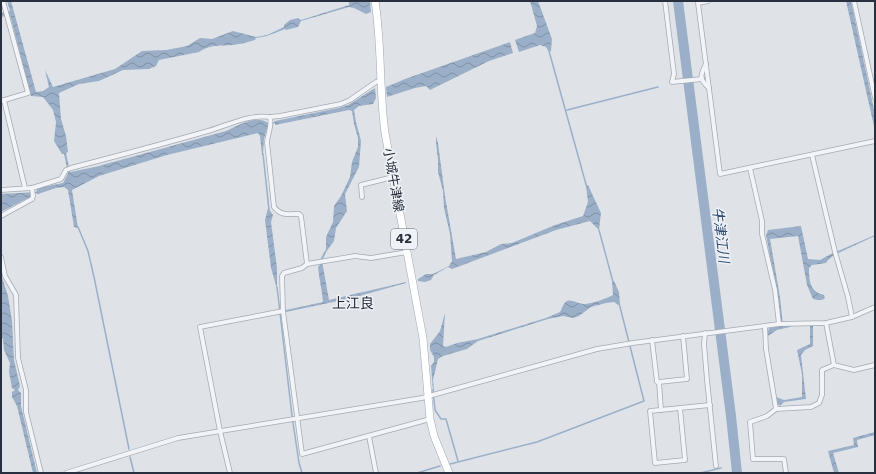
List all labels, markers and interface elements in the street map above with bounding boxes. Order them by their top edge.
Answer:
street label: 小城牛津線 [380,147,407,213]
water label: 牛津江川 [710,206,733,266]
road number: 42 [391,229,417,249]
district label: 上江良 [332,295,374,311]

